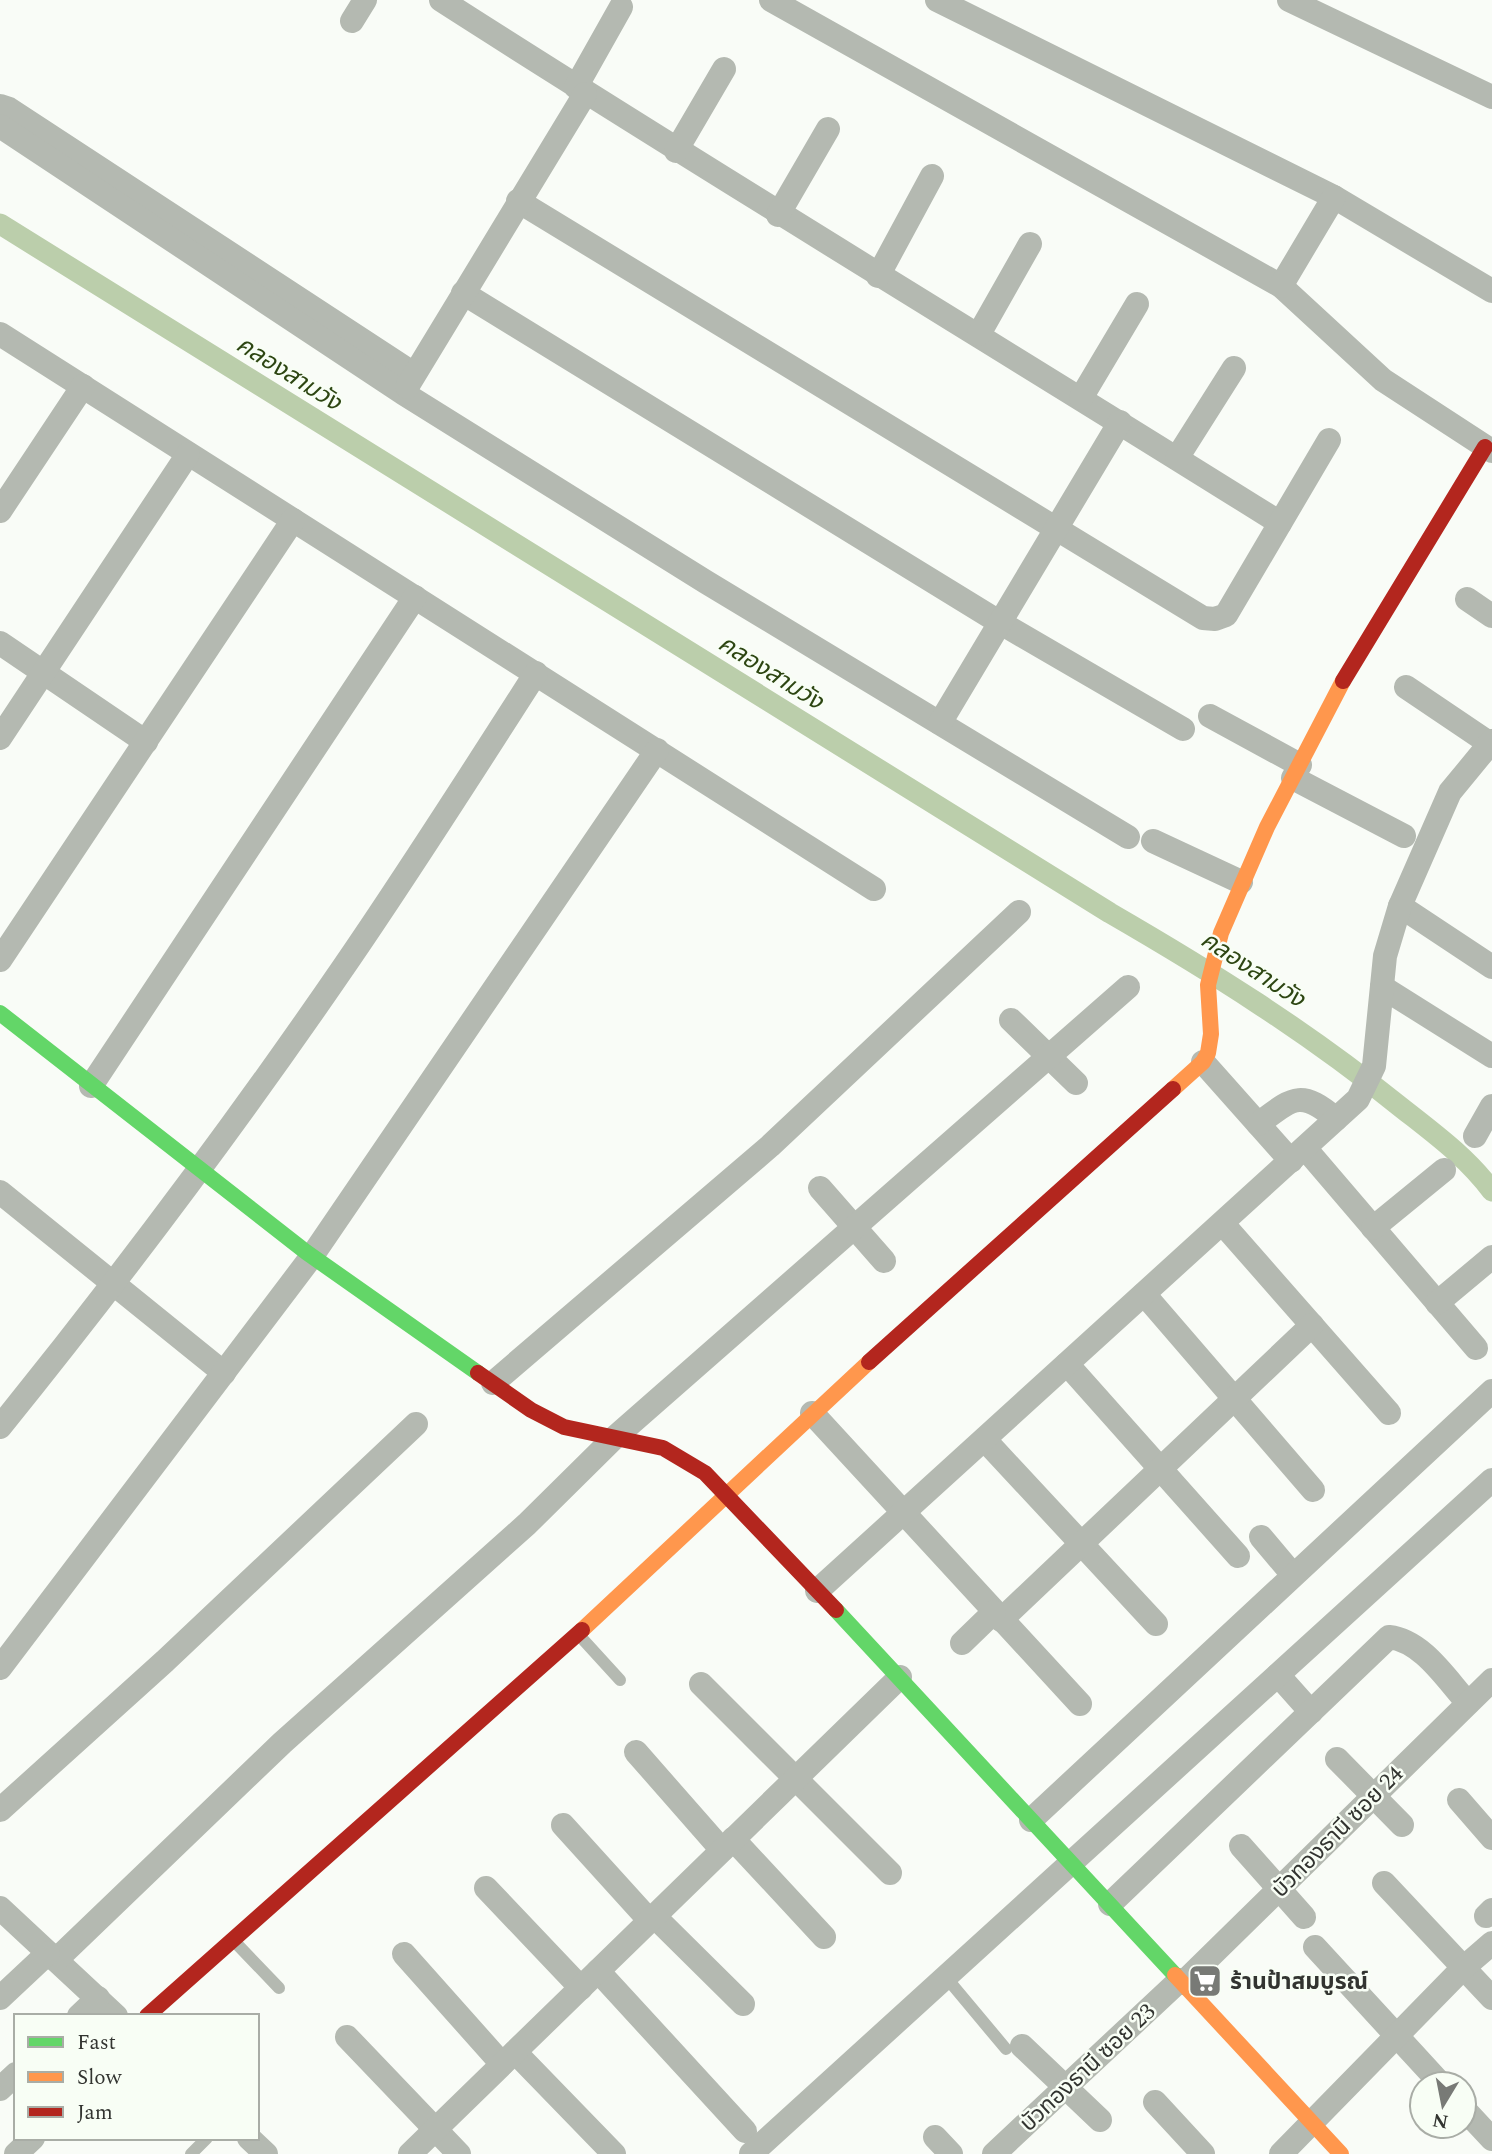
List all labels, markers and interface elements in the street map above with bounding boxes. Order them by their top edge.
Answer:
water label: คลองสามวัง [229,327,349,421]
water label: คลองสามวัง [711,626,831,720]
water label: คลองสามวัง [1193,923,1313,1018]
street label: บัวทองธานี ซอย 24 [1264,1758,1413,1906]
supermarket icon: ร้านป้าสมบูรณ์ [1186,1962,1224,2000]
place label: ร้านป้าสมบูรณ์ [1230,1965,1368,2000]
street label: บัวทองธานี ซอย 23 [1012,1996,1164,2141]
legend [14,2014,259,2140]
text: Fast [77,2027,116,2059]
text: Slow [77,2062,123,2094]
north arrow [1408,2070,1478,2140]
text: Jam [77,2097,113,2129]
text: N [1430,2105,1450,2136]

